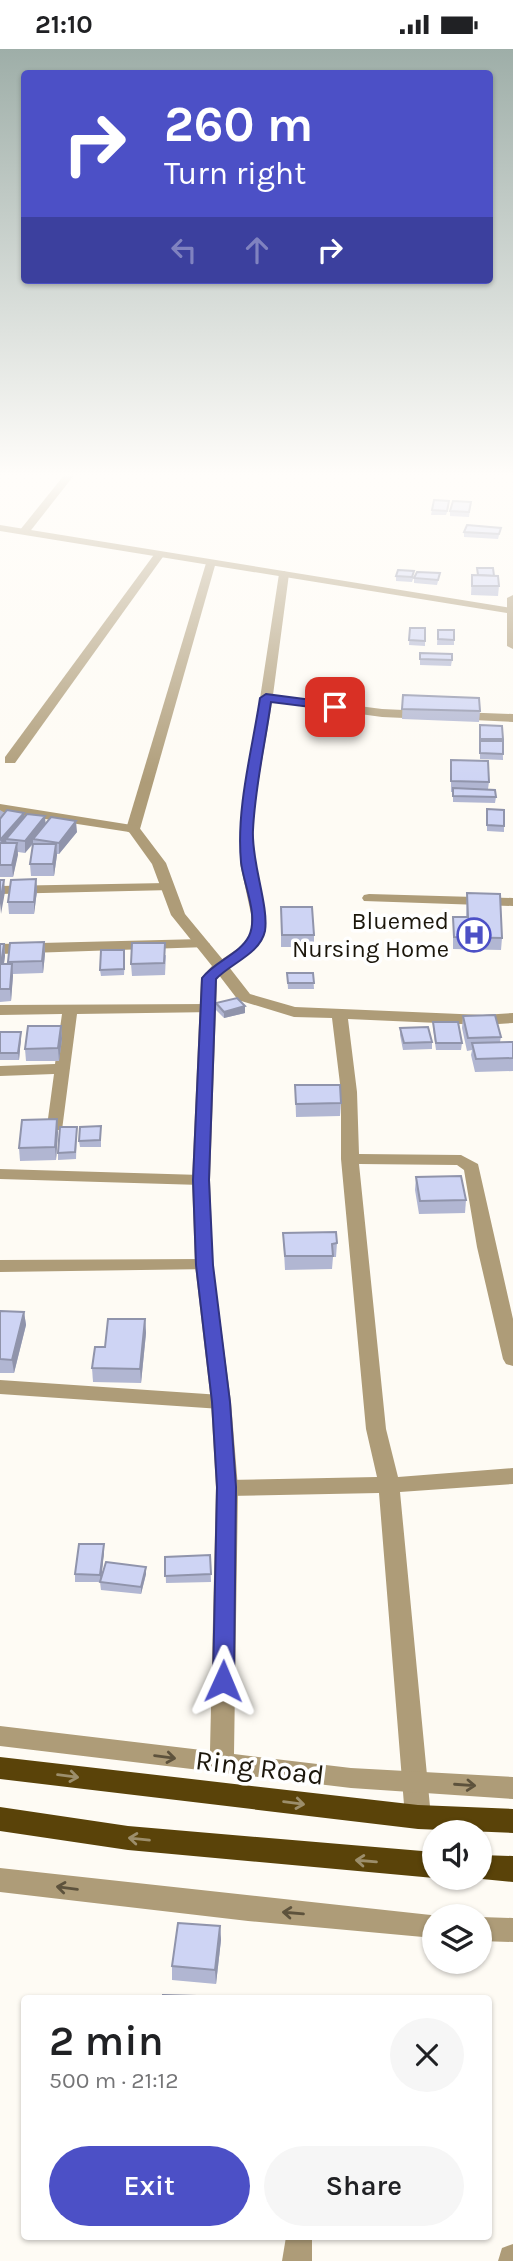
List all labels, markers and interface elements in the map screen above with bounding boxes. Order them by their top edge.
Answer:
text: 21:10 [35,9,93,40]
text: 260 m [164,96,313,153]
icon: right [49,98,140,189]
text: Turn right [164,155,306,192]
icon: left [165,231,203,269]
icon: ahead [238,231,276,269]
icon: right [311,231,349,269]
pin [305,677,365,737]
icon: arrive [316,688,354,726]
place label: Bluemed Nursing Home [292,907,449,963]
hospital icon: Bluemed Nursing Home [455,916,493,954]
position arrow [186,1644,260,1718]
street label: Ring Road [194,1743,326,1792]
one-way arrow [153,1750,176,1763]
one-way arrow [56,1770,79,1783]
one-way arrow [453,1779,475,1792]
one-way arrow [282,1796,305,1809]
map controls [422,1820,492,1974]
button: sound [422,1820,492,1890]
one-way arrow [129,1833,151,1846]
one-way arrow [355,1854,378,1867]
one-way arrow [56,1881,79,1894]
button: layers [422,1904,492,1974]
one-way arrow [282,1906,305,1919]
text: 2 min [49,2016,164,2066]
button: close [390,2018,464,2092]
text: 500 m · 21:12 [49,2067,178,2094]
button: Exit [49,2146,250,2226]
button: Share [264,2146,464,2226]

